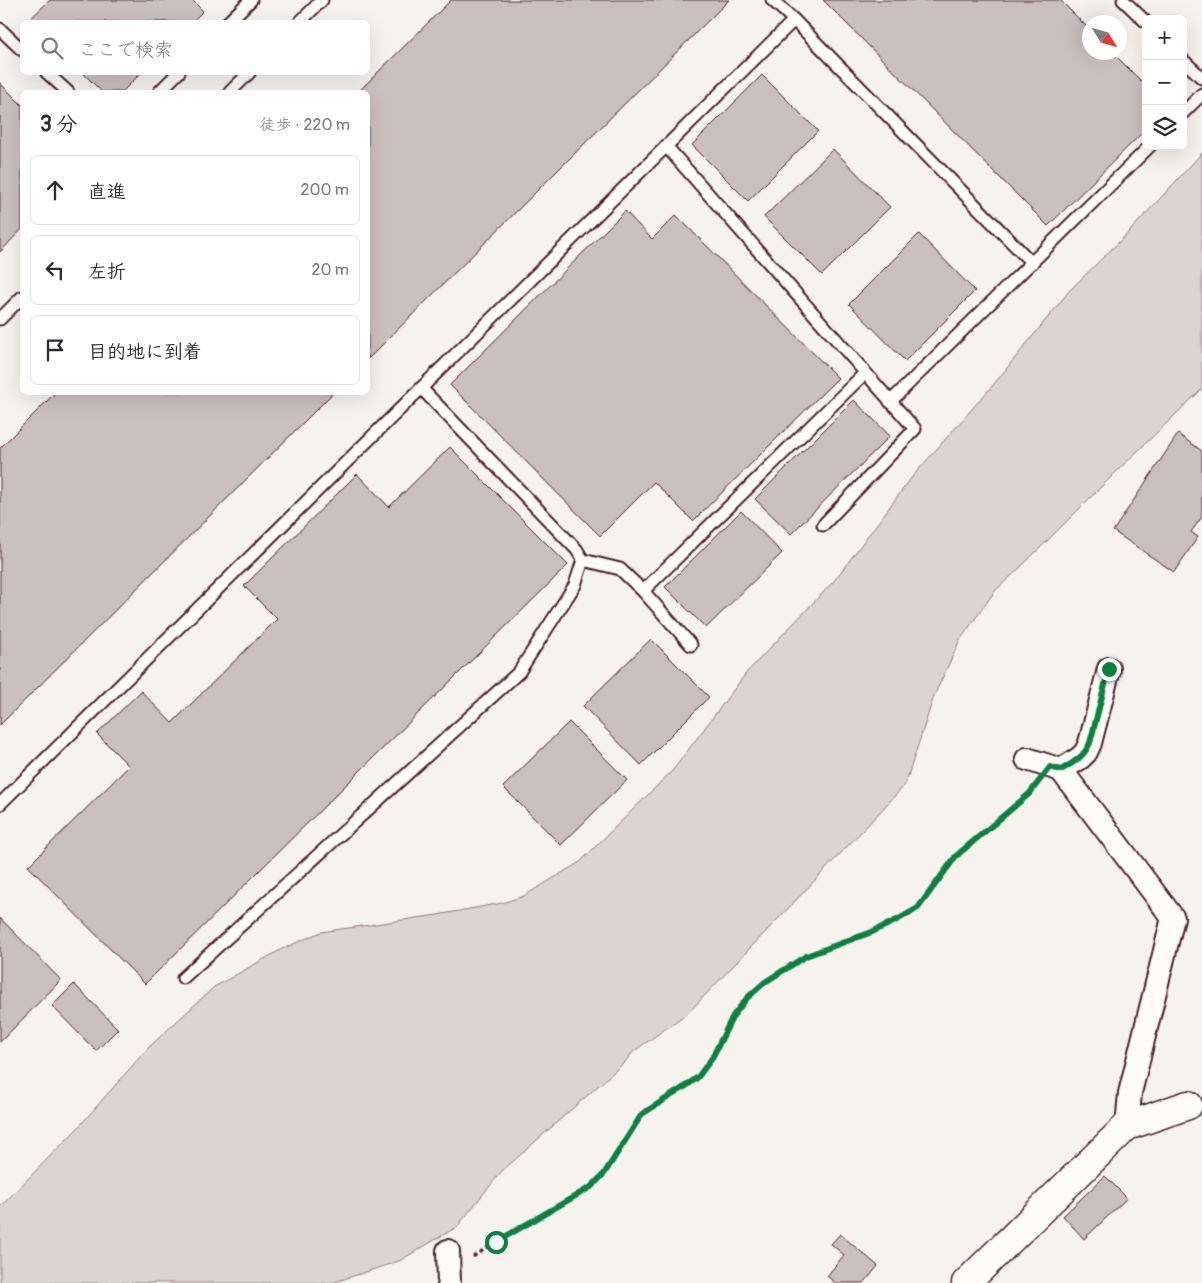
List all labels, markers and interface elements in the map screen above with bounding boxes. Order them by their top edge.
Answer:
north arrow [1082,15,1127,60]
map controls [1142,15,1187,150]
button: + [1142,15,1187,60]
search box [20,20,370,75]
icon: search [38,34,66,62]
text: ここで検索 [78,38,173,62]
button: − [1142,60,1187,105]
button: layers [1142,105,1187,150]
text: 3 分 [40,111,77,138]
text: 徒歩 · 220 m [259,115,350,135]
icon: ahead [41,176,69,204]
text: 直進 [88,180,126,204]
text: 200 m [301,180,349,200]
icon: left [41,256,69,284]
text: 左折 [88,260,126,284]
text: 20 m [311,260,349,280]
icon: arrive [41,336,69,364]
text: 目的地に到着 [88,340,202,364]
route end [1098,658,1121,681]
route start [485,1231,508,1254]

